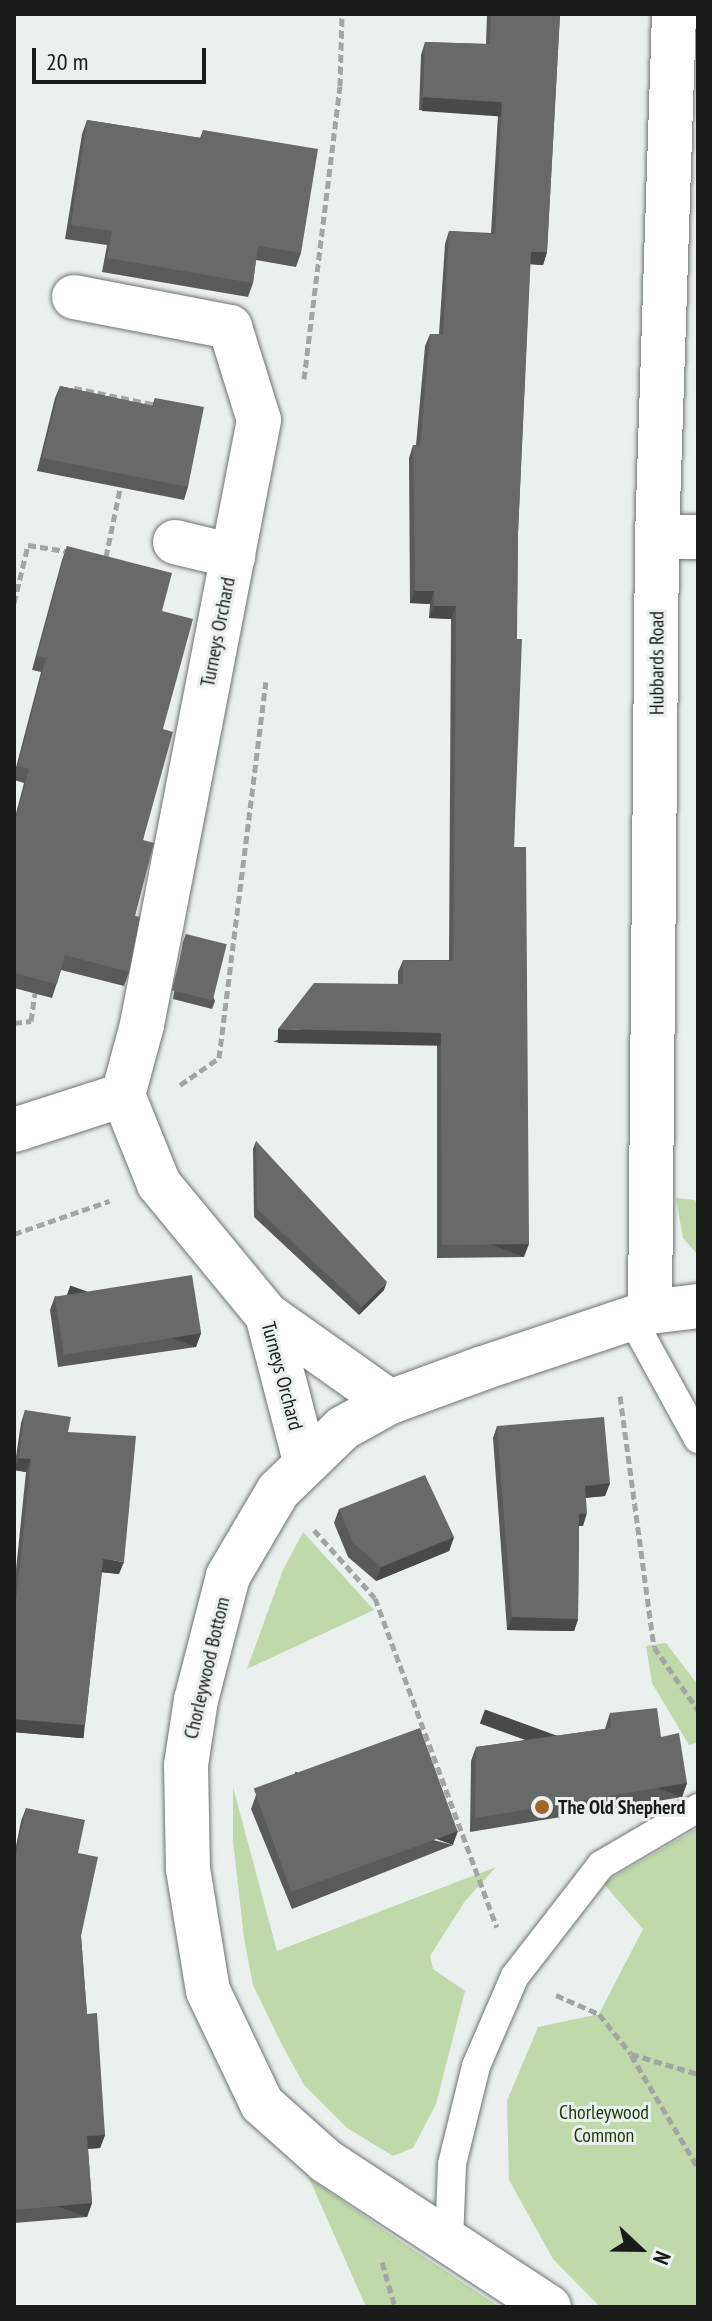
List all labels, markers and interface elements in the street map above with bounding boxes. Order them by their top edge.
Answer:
scale bar [36,32,210,82]
text: 20 m [46,46,88,77]
street label: Turneys Orchard [196,575,240,689]
street label: Hubbards Road [645,611,669,715]
street label: Turneys Orchard [256,1319,308,1433]
street label: Chorleywood Bottom [179,1595,235,1741]
place label: The Old Shepherd [558,1795,686,1819]
marker: The Old Shepherd [533,1798,551,1816]
park label: Chorleywood Common [559,2101,649,2148]
north arrow [600,2209,680,2289]
text: N [647,2247,677,2269]

